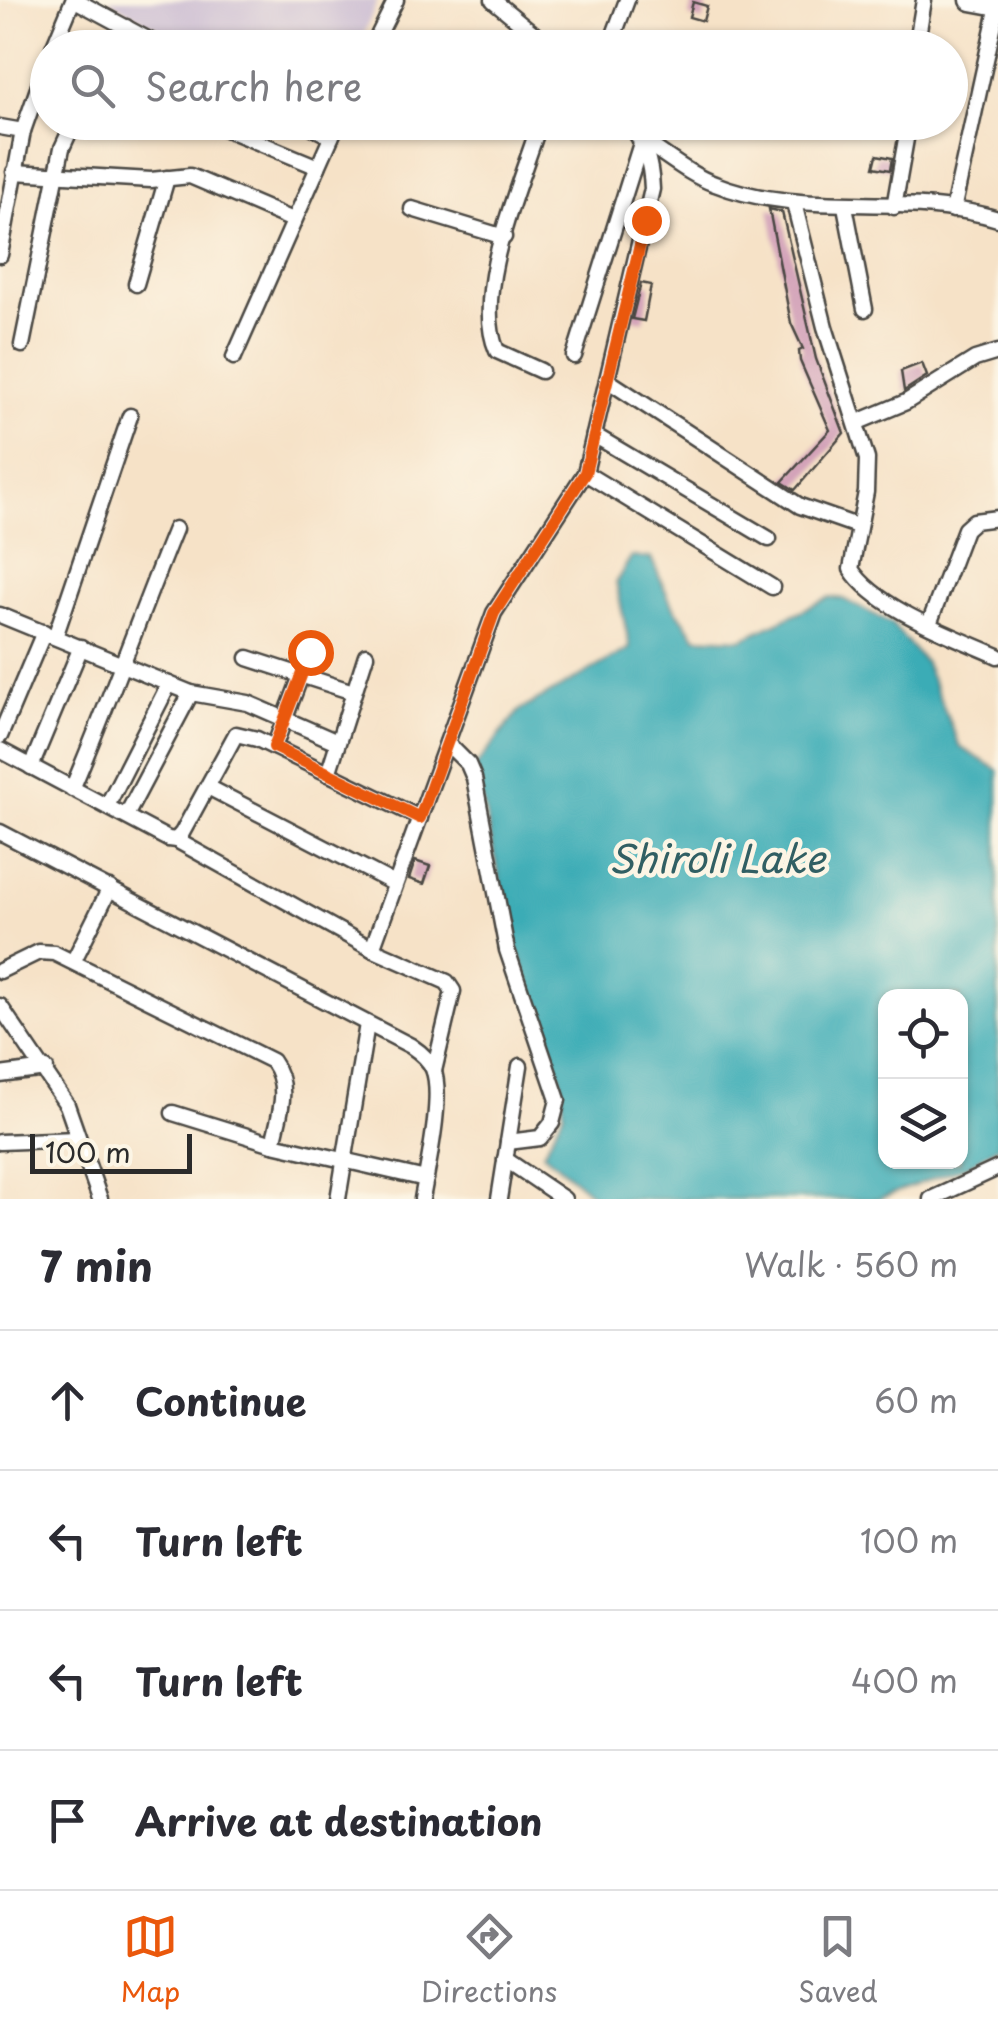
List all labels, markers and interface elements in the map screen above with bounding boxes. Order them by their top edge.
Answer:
search box [30,30,968,140]
text: Search here [145,57,362,114]
icon: search [65,58,120,113]
route end [624,198,670,244]
route start [288,630,334,676]
water label: Shiroli Lake [609,829,827,886]
map controls [878,989,968,1169]
button: locate [878,989,968,1079]
button: layers [878,1079,968,1169]
scale bar [30,1129,192,1174]
text: 100 m [45,1130,131,1173]
text: 7 min [40,1233,153,1296]
text: Walk · 560 m [744,1240,958,1288]
text: Continue [135,1372,306,1429]
icon: ahead [40,1373,95,1428]
text: 60 m [874,1376,958,1424]
text: Turn left [135,1512,303,1569]
icon: left [40,1513,95,1568]
text: 100 m [860,1516,958,1564]
text: Turn left [135,1652,303,1709]
icon: left [40,1653,95,1708]
text: 400 m [851,1656,958,1704]
text: Arrive at destination [135,1792,543,1849]
icon: arrive [40,1793,95,1848]
tab: Map [120,1909,180,2012]
tab: Directions [421,1909,557,2012]
tab: Saved [798,1909,878,2012]

